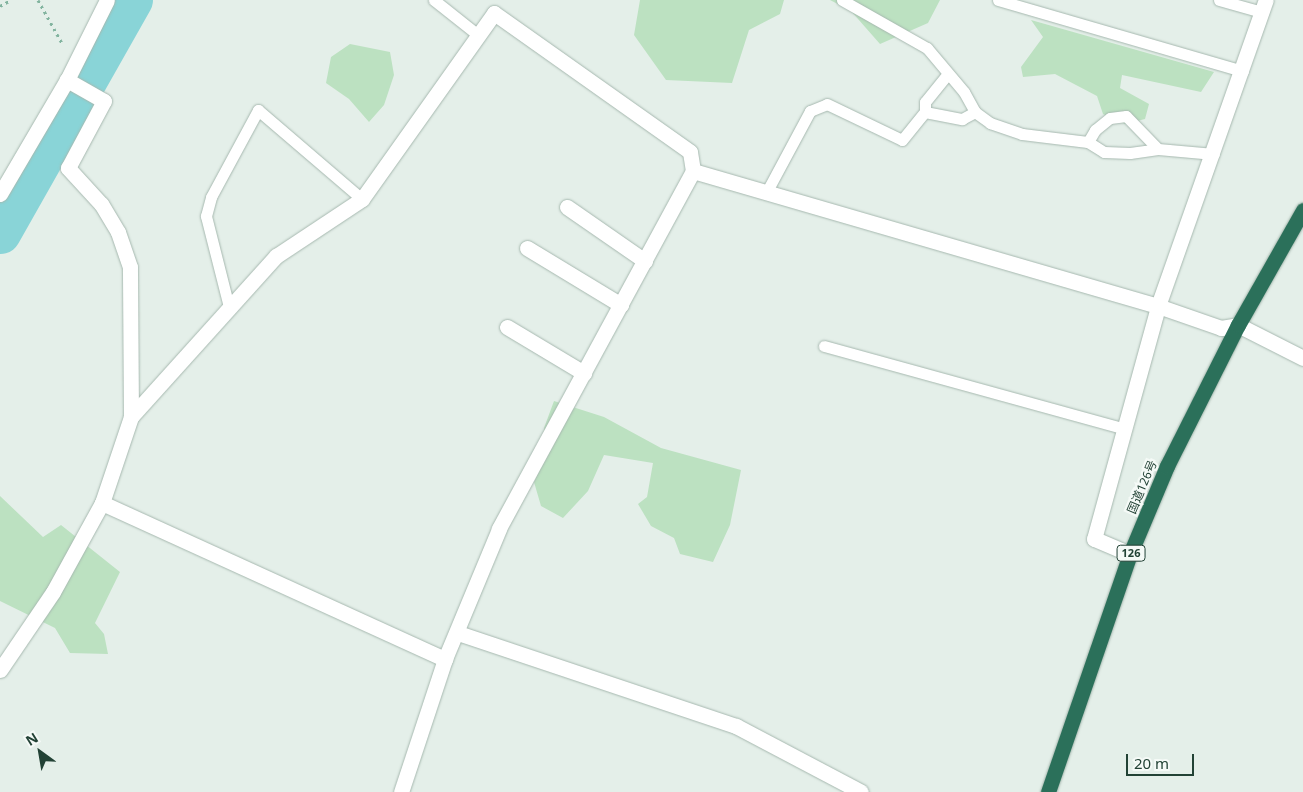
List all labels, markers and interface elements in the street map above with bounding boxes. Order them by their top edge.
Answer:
street label: 国道126号 [1124,458,1160,516]
road number: 126 [1116,544,1146,562]
north arrow [15,727,65,777]
text: N [22,728,42,750]
scale bar [1128,744,1196,776]
text: 20 m [1134,753,1169,773]

